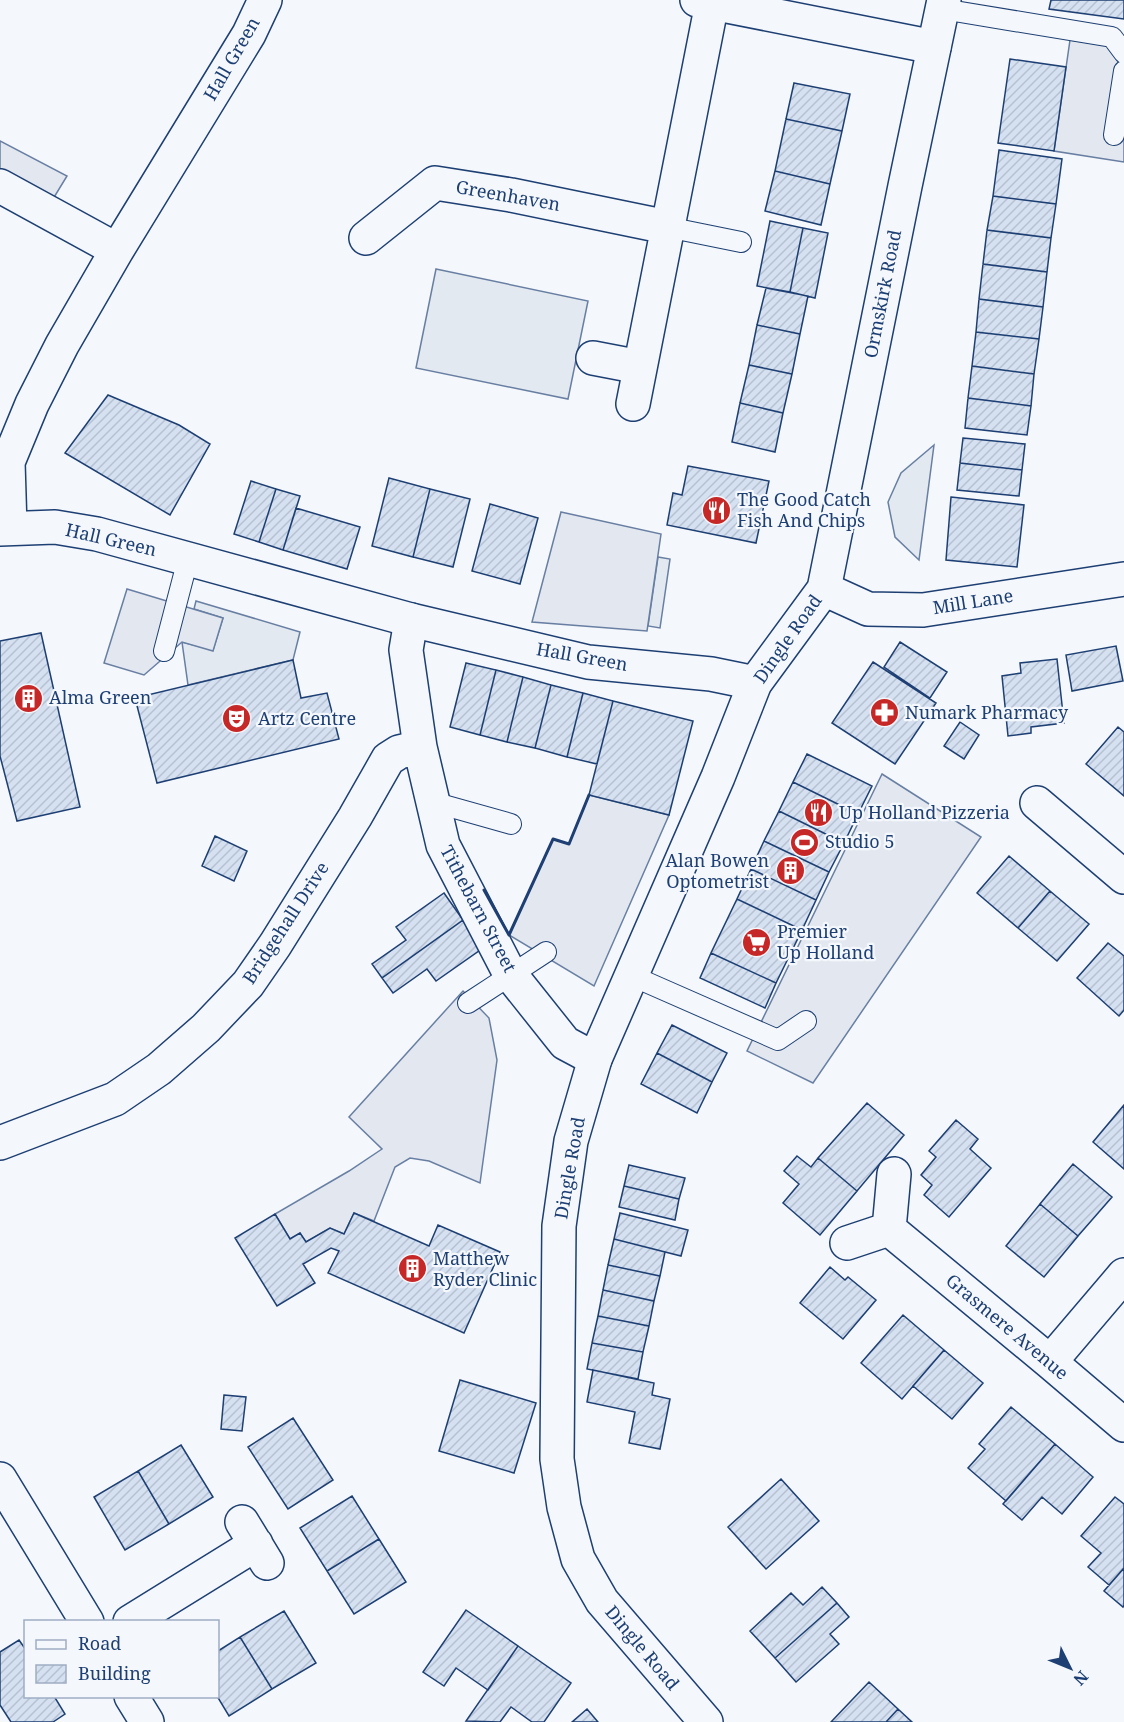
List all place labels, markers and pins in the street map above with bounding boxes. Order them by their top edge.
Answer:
place label: The Good Catch Fish And Chips [737,487,871,532]
restaurant icon: The Good Catch Fish And Chips [700,494,732,526]
building icon: Alma Green [12,682,44,714]
place label: Alma Green [49,685,152,709]
pharmacy icon: Numark Pharmacy [868,697,900,729]
place label: Numark Pharmacy [905,700,1069,724]
theatre icon: Artz Centre [221,703,253,735]
place label: Artz Centre [258,706,356,730]
restaurant icon: Up Holland Pizzeria [802,797,834,829]
place label: Up Holland Pizzeria [839,800,1010,824]
sports icon: Studio 5 [788,826,820,858]
place label: Studio 5 [825,829,895,853]
place label: Alan Bowen Optometrist [665,848,769,893]
building icon: Alan Bowen Optometrist [774,855,806,887]
place label: Premier Up Holland [777,919,874,964]
supermarket icon: Premier Up Holland [740,926,772,958]
place label: Matthew Ryder Clinic [433,1246,537,1291]
building icon: Matthew Ryder Clinic [396,1253,428,1285]

